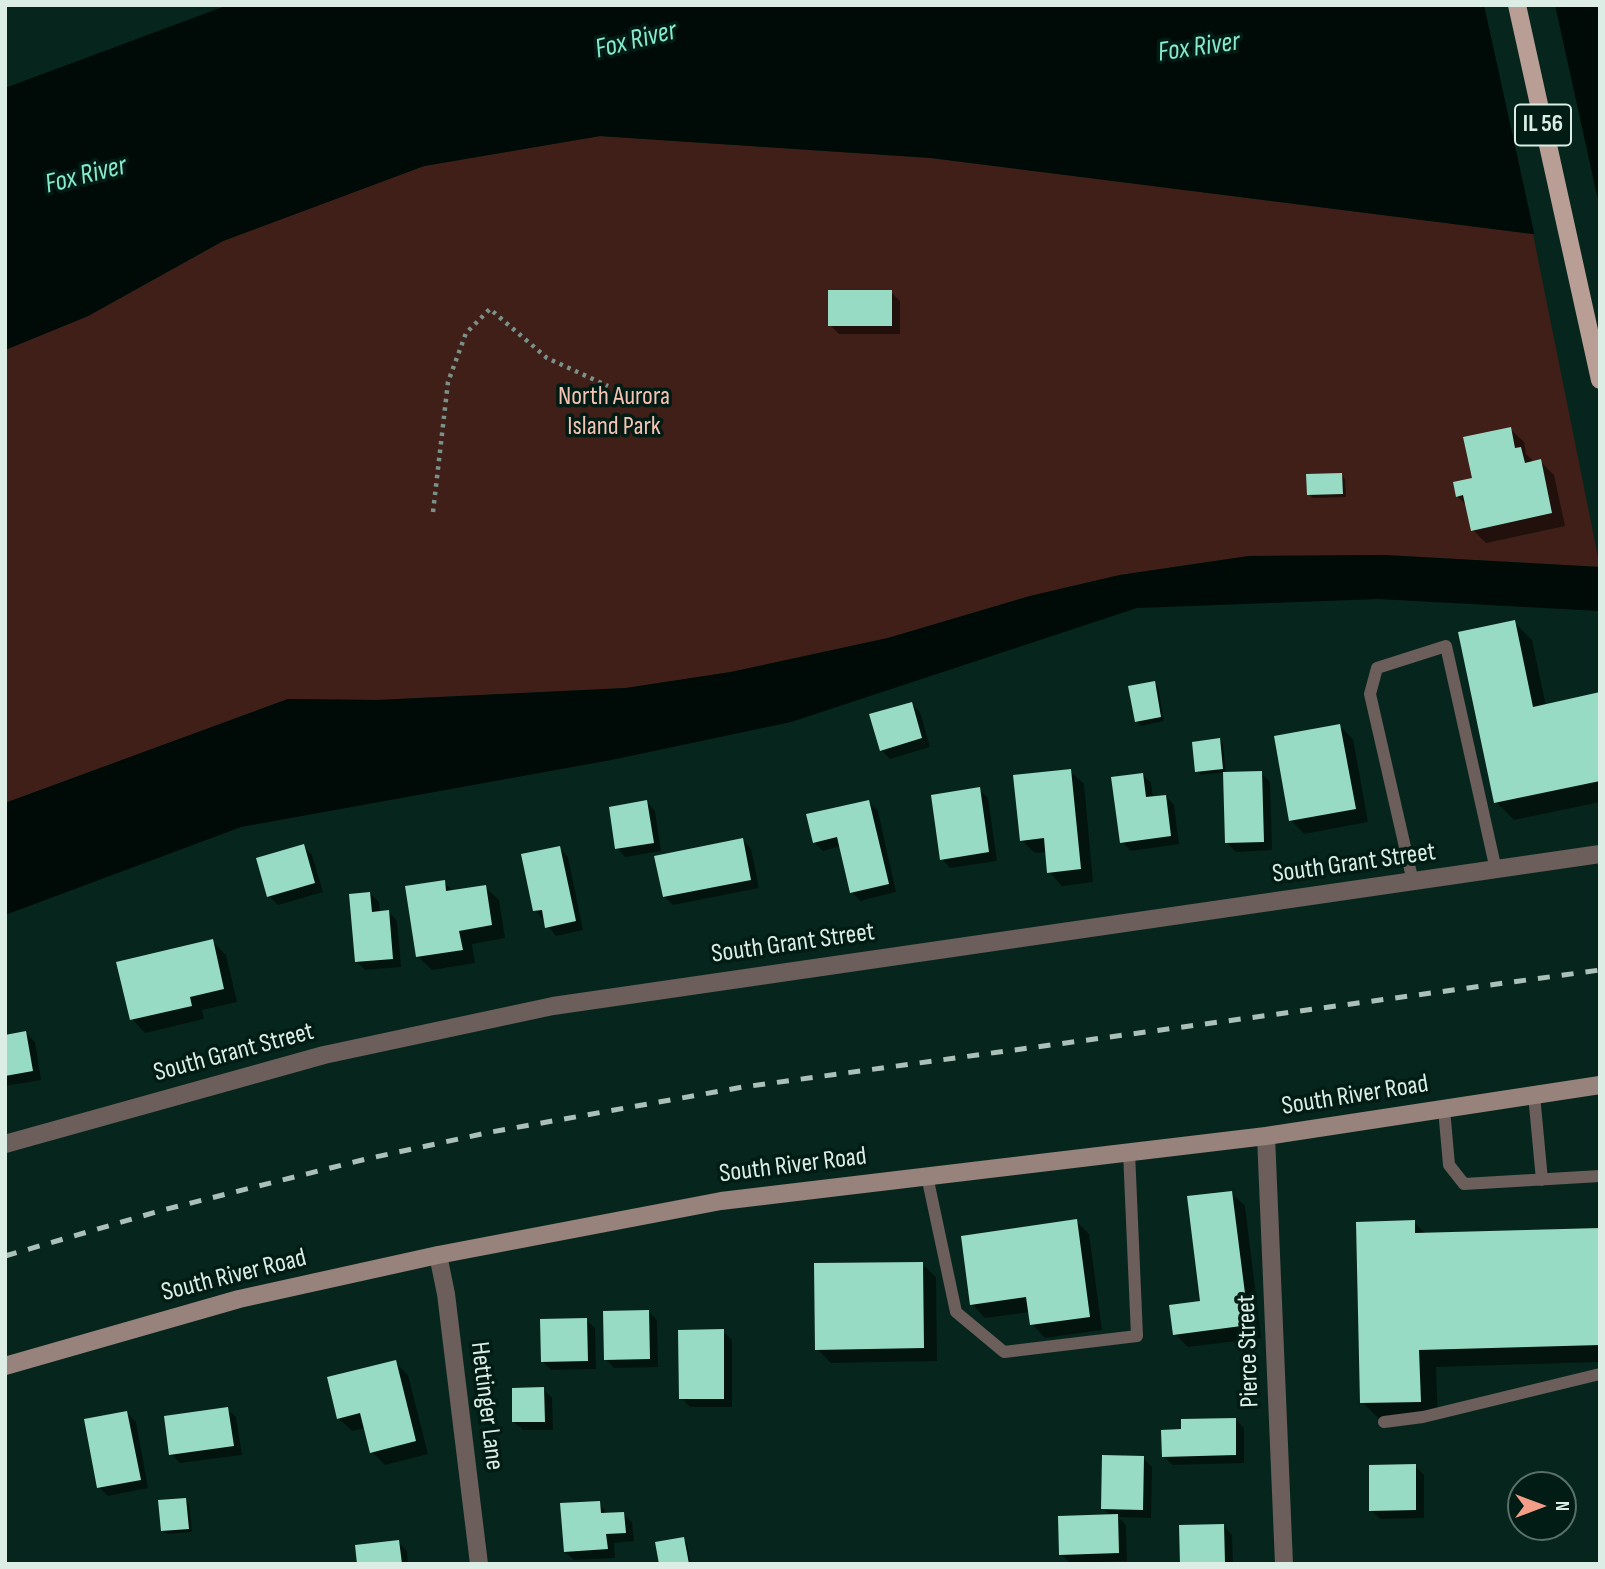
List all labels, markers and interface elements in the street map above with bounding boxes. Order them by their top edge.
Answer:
water label: Fox River [592,15,680,67]
water label: Fox River [1156,26,1242,70]
road number: IL 56 [1515,104,1571,146]
water label: Fox River [42,150,130,202]
park label: North Aurora Island Park [558,381,670,442]
street label: South Grant Street [1270,837,1438,891]
street label: South Grant Street [709,917,877,971]
street label: South Grant Street [151,1017,317,1089]
street label: South River Road [1279,1069,1431,1123]
street label: South River Road [718,1141,868,1191]
street label: South River Road [158,1243,310,1309]
street label: Pierce Street [1231,1294,1267,1408]
street label: Hettinger Lane [463,1340,509,1472]
north arrow [1507,1471,1577,1541]
text: N [1550,1501,1573,1511]

